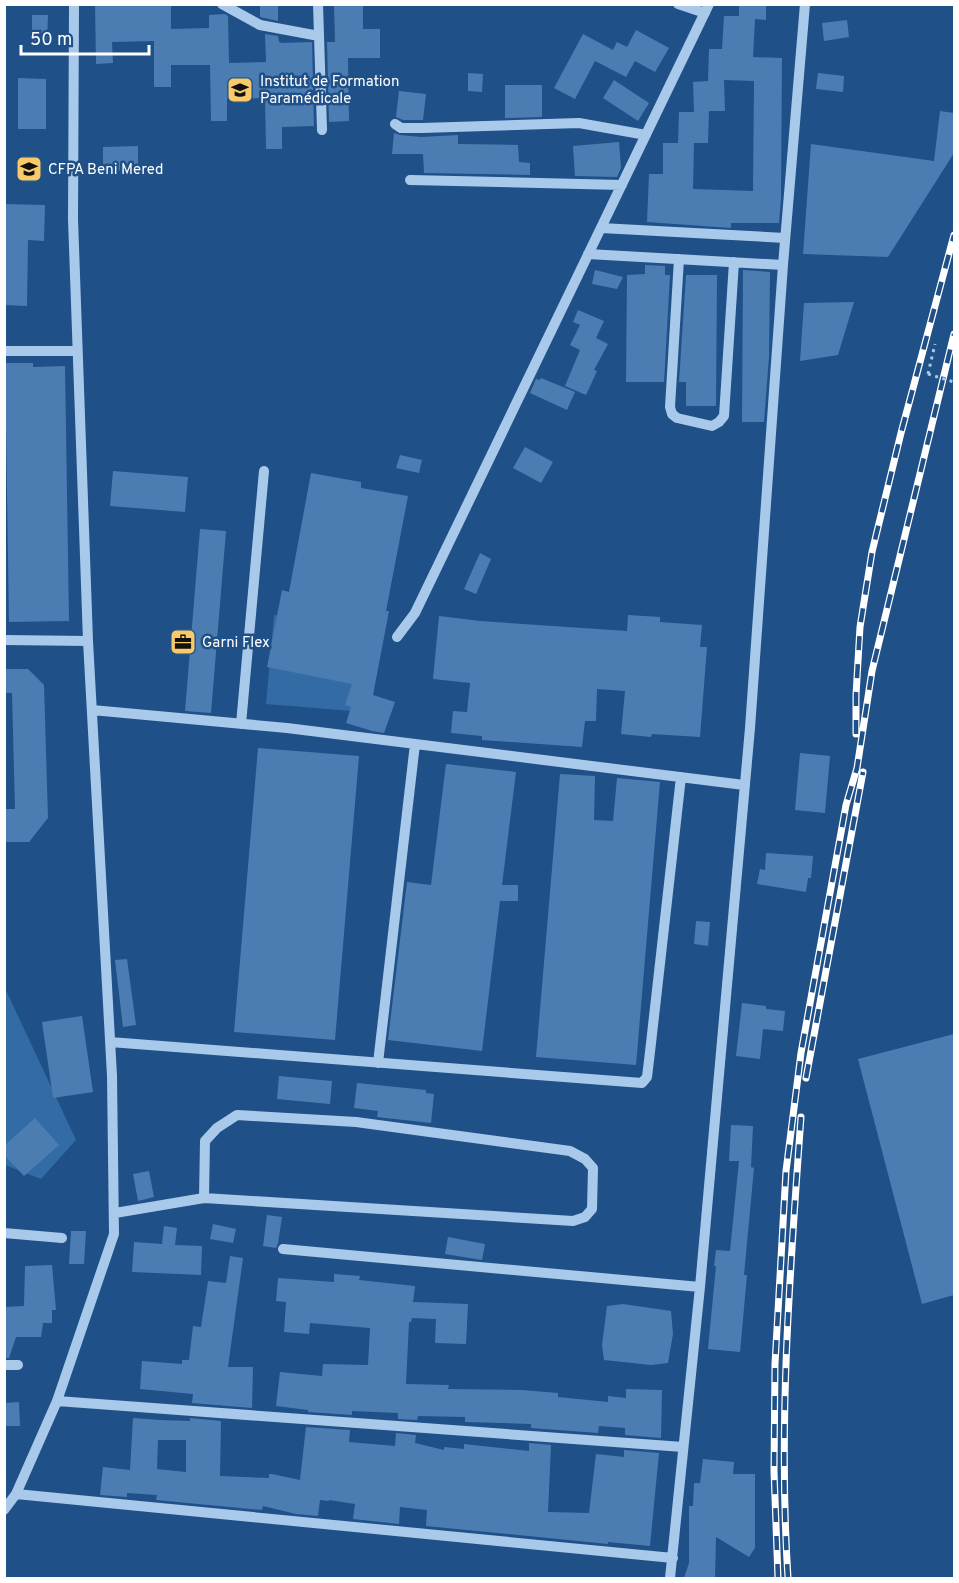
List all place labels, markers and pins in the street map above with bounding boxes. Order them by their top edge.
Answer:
place label: Institut de Formation Paramédicale [260,73,399,109]
school or university icon: Institut de Formation Paramédicale [225,75,255,105]
school or university icon: CFPA Beni Mered [14,154,44,184]
place label: CFPA Beni Mered [48,161,164,180]
office icon: Garni Flex [168,627,198,657]
place label: Garni Flex [202,634,270,653]

